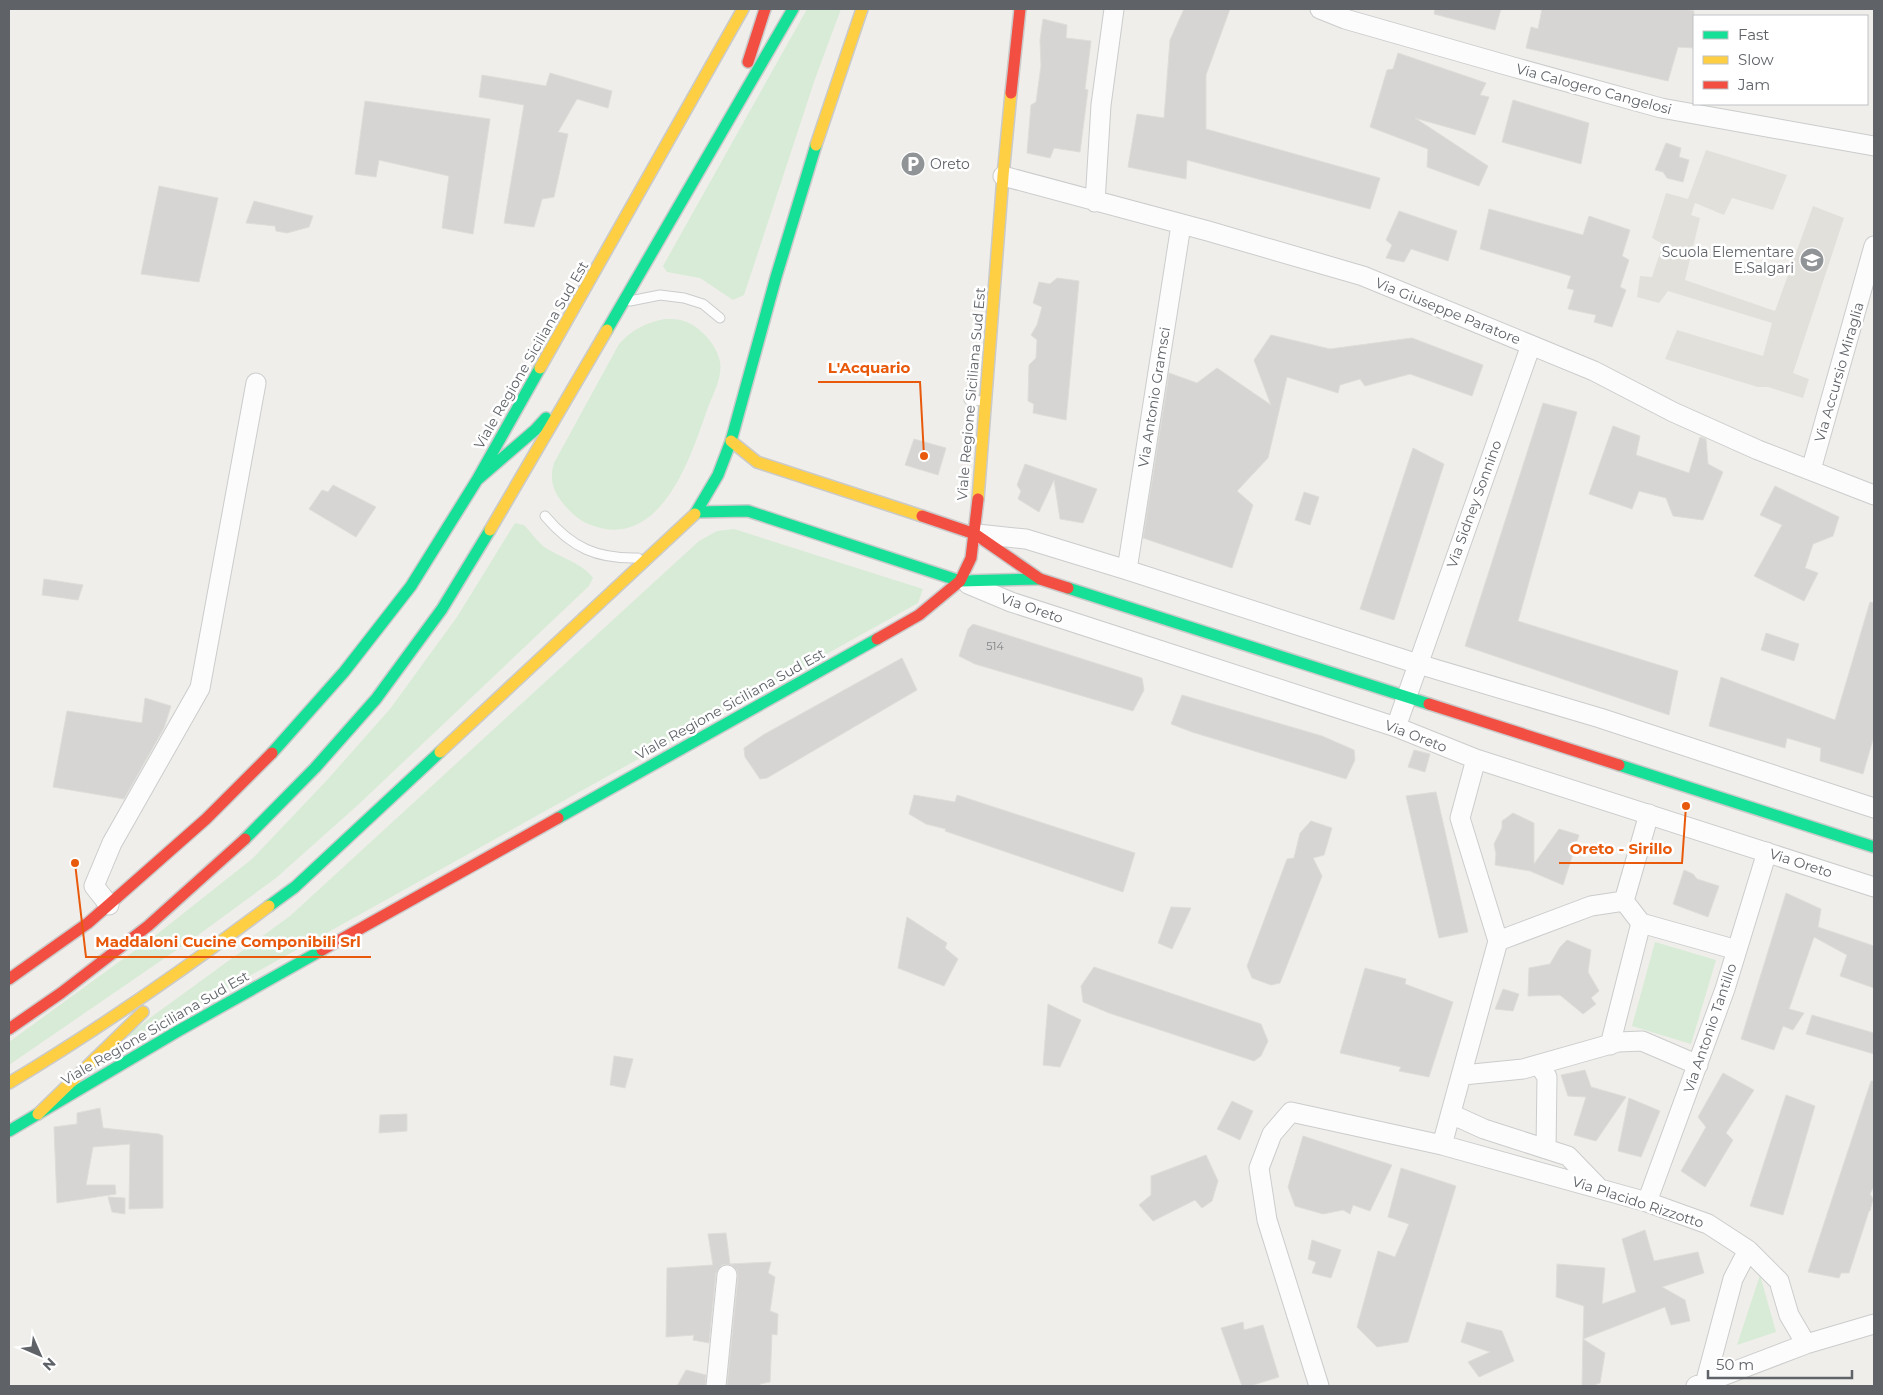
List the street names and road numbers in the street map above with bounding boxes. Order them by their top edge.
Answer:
street label: Via Calogero Cangelosi [1514,60,1674,118]
street label: Viale Regione Siciliana Sud Est [470,258,592,452]
street label: Via Giuseppe Paratore [1373,274,1523,348]
street label: Viale Regione Siciliana Sud Est [953,286,989,501]
street label: Via Accursio Miraglia [1810,300,1868,444]
street label: Via Antonio Gramsci [1134,325,1174,469]
street label: Via Sidney Sonnino [1443,438,1506,570]
street label: Via Oreto [998,589,1066,627]
street label: Viale Regione Siciliana Sud Est [632,644,828,764]
street label: Via Oreto [1382,716,1450,756]
street label: Via Oreto [1767,844,1835,882]
street label: Via Antonio Tantillo [1679,961,1741,1095]
street label: Viale Regione Siciliana Sud Est [58,967,252,1089]
street label: Via Placido Rizzotto [1570,1172,1706,1232]

